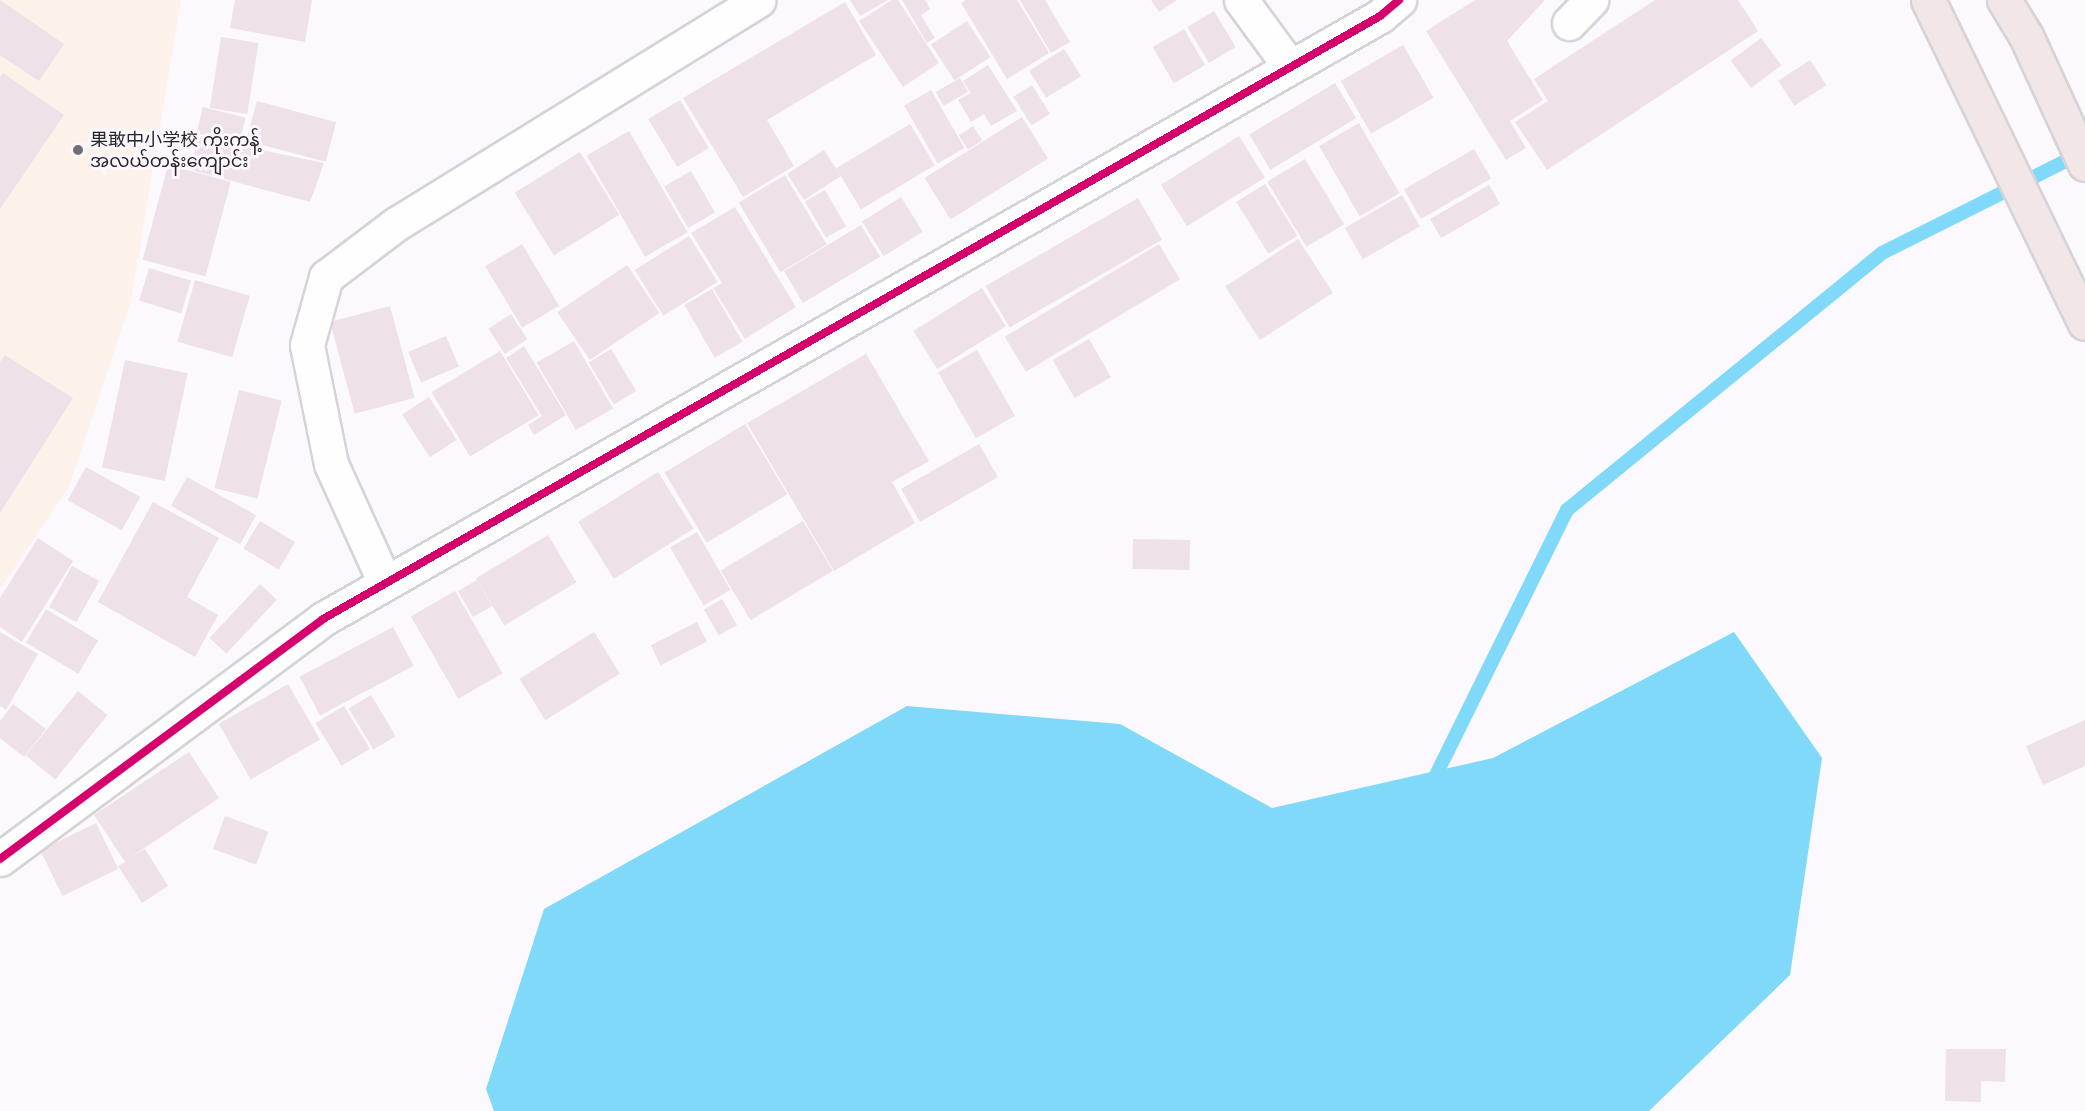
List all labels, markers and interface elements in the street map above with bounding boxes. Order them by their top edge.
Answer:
place label: 果敢中小学校 ကိုးကန့် အလယ်တန်းကျောင်း [90,129,260,172]
marker: 果敢中小学校 ကိုးကန့် အလယ်တန်းကျောင်း [71,143,85,157]

